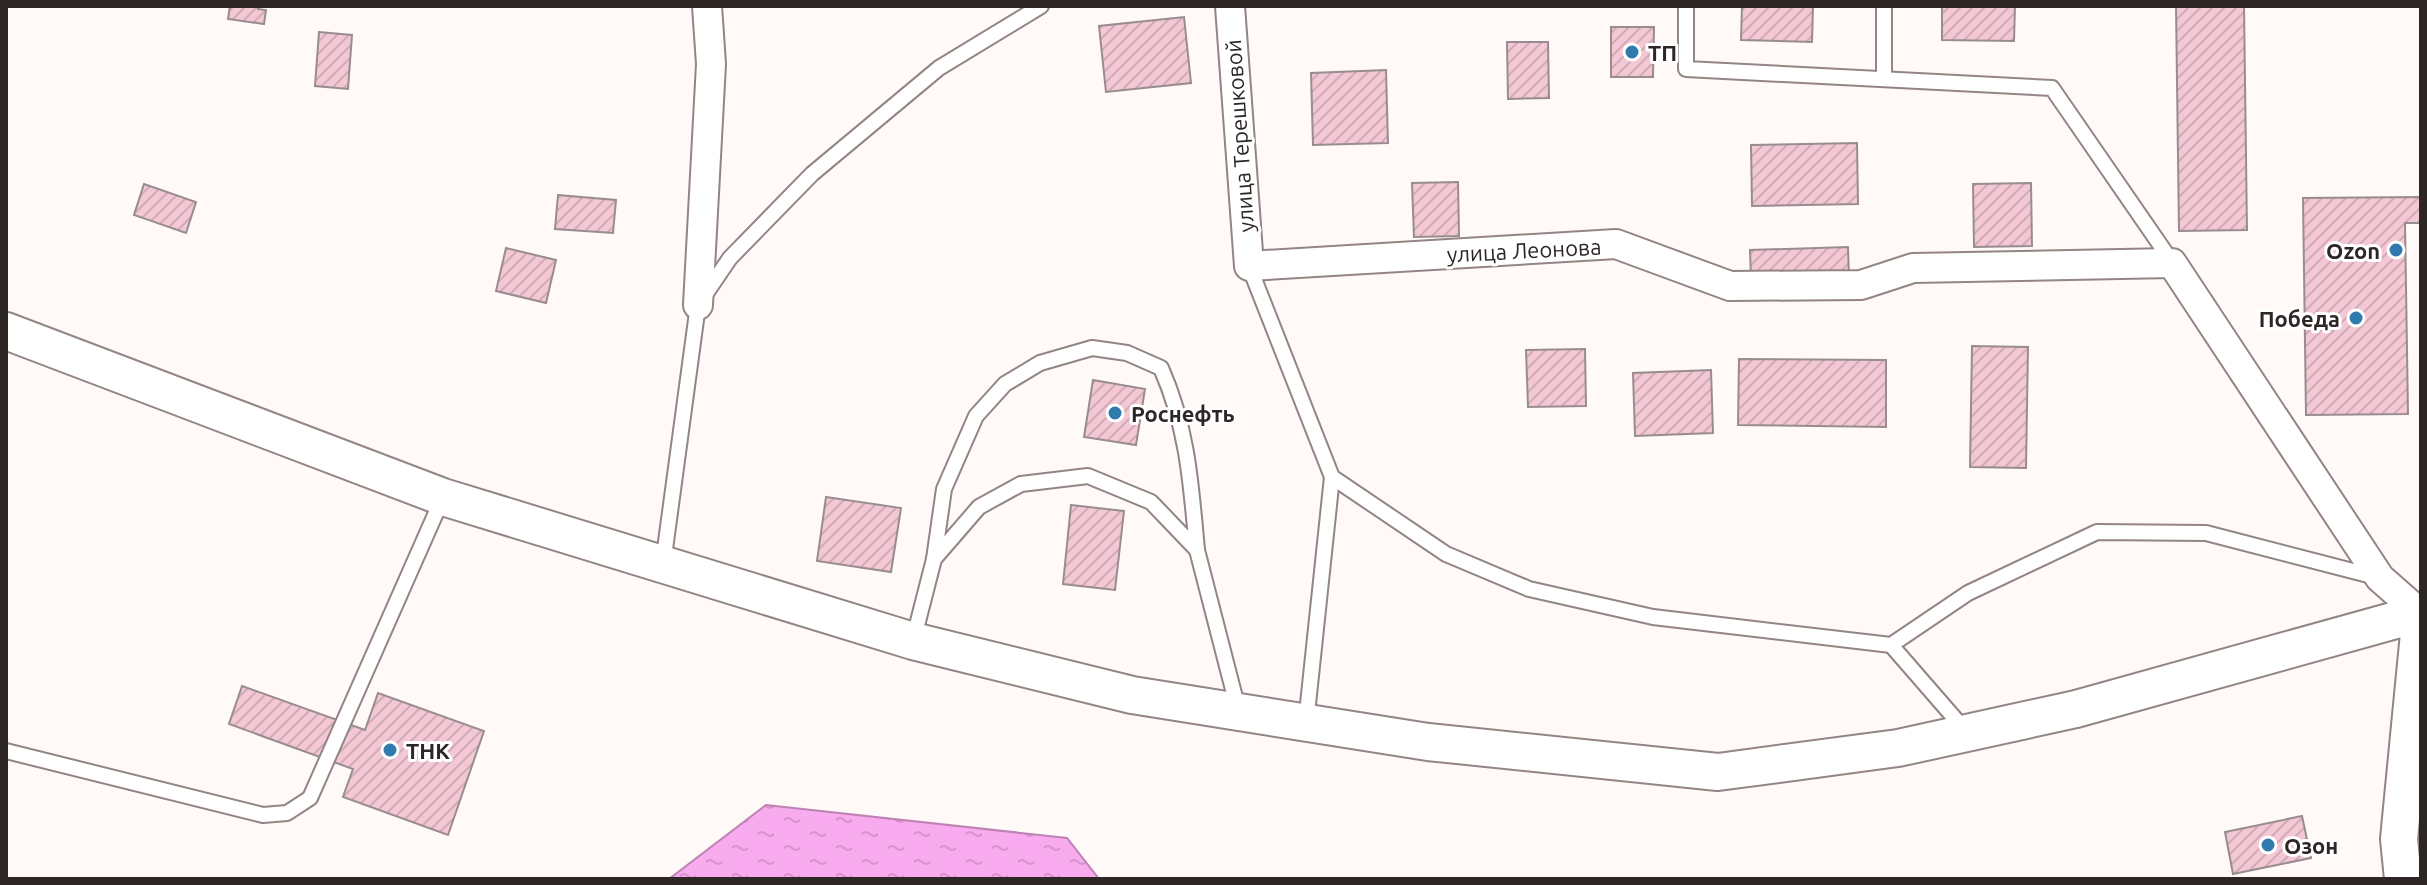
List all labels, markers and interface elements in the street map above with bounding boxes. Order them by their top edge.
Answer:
street label: улица Терешковой [1220,39,1258,233]
place label: ТП [1648,40,1677,65]
marker: ТП [1623,43,1641,61]
street label: улица Леонова [1446,233,1602,267]
place label: Ozon [2326,238,2380,263]
marker: Ozon [2387,241,2405,259]
place label: Победа [2259,306,2340,331]
marker: Победа [2347,309,2365,327]
place label: Роснефть [1131,401,1235,426]
marker: Роснефть [1106,404,1124,422]
place label: ТНК [406,738,450,763]
marker: ТНК [381,741,399,759]
place label: Озон [2284,833,2338,858]
marker: Озон [2259,836,2277,854]

